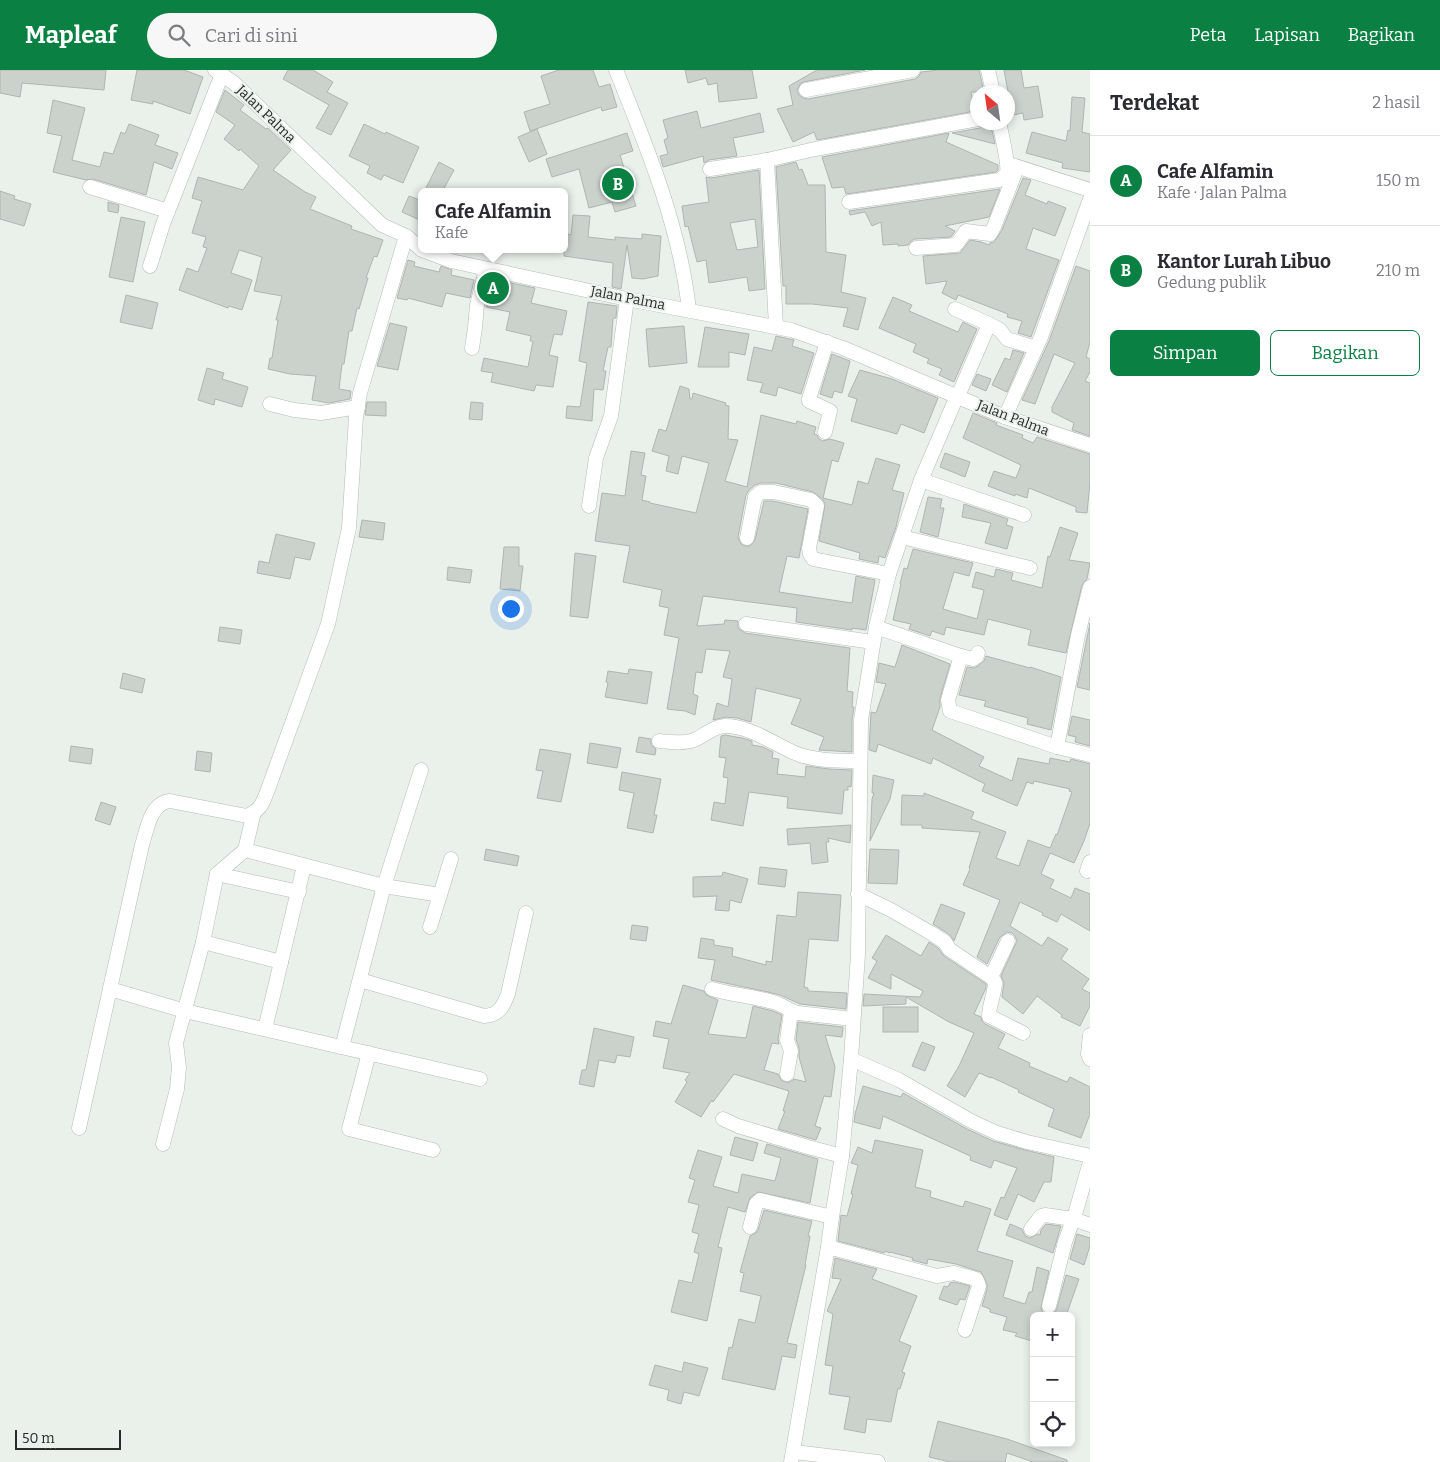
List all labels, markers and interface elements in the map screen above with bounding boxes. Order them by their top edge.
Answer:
search box [147,13,497,58]
text: Mapleaf [25,21,117,49]
icon: search [165,21,193,49]
text: Cari di sini [205,24,298,47]
text: Peta [1190,24,1226,46]
text: Lapisan [1254,24,1320,46]
text: Bagikan [1348,24,1415,46]
street label: Jalan Palma [232,81,299,147]
north arrow [970,85,1015,130]
text: Terdekat [1110,90,1199,116]
text: 2 hasil [1372,93,1420,112]
text: Cafe Alfamin [1157,160,1274,183]
pin: B [602,165,634,203]
text: A [1120,171,1132,190]
text: 150 m [1376,171,1420,190]
text: Kafe · Jalan Palma [1157,183,1287,202]
popup [418,188,568,253]
text: Cafe Alfamin [435,200,551,223]
text: Kafe [435,223,468,242]
text: Kantor Lurah Libuo [1157,250,1331,273]
text: B [1121,261,1131,280]
text: 210 m [1376,261,1420,280]
pin: A [477,269,509,307]
text: Gedung publik [1157,273,1266,292]
street label: Jalan Palma [588,282,667,314]
button: Simpan [1110,330,1260,376]
button: Bagikan [1270,330,1420,376]
street label: Jalan Palma [974,396,1052,440]
your location [498,596,524,622]
map controls [1030,1312,1075,1447]
button: + [1030,1312,1075,1357]
button: − [1030,1357,1075,1402]
button: locate [1030,1402,1075,1447]
scale bar [15,1427,121,1450]
text: 50 m [22,1430,55,1447]

